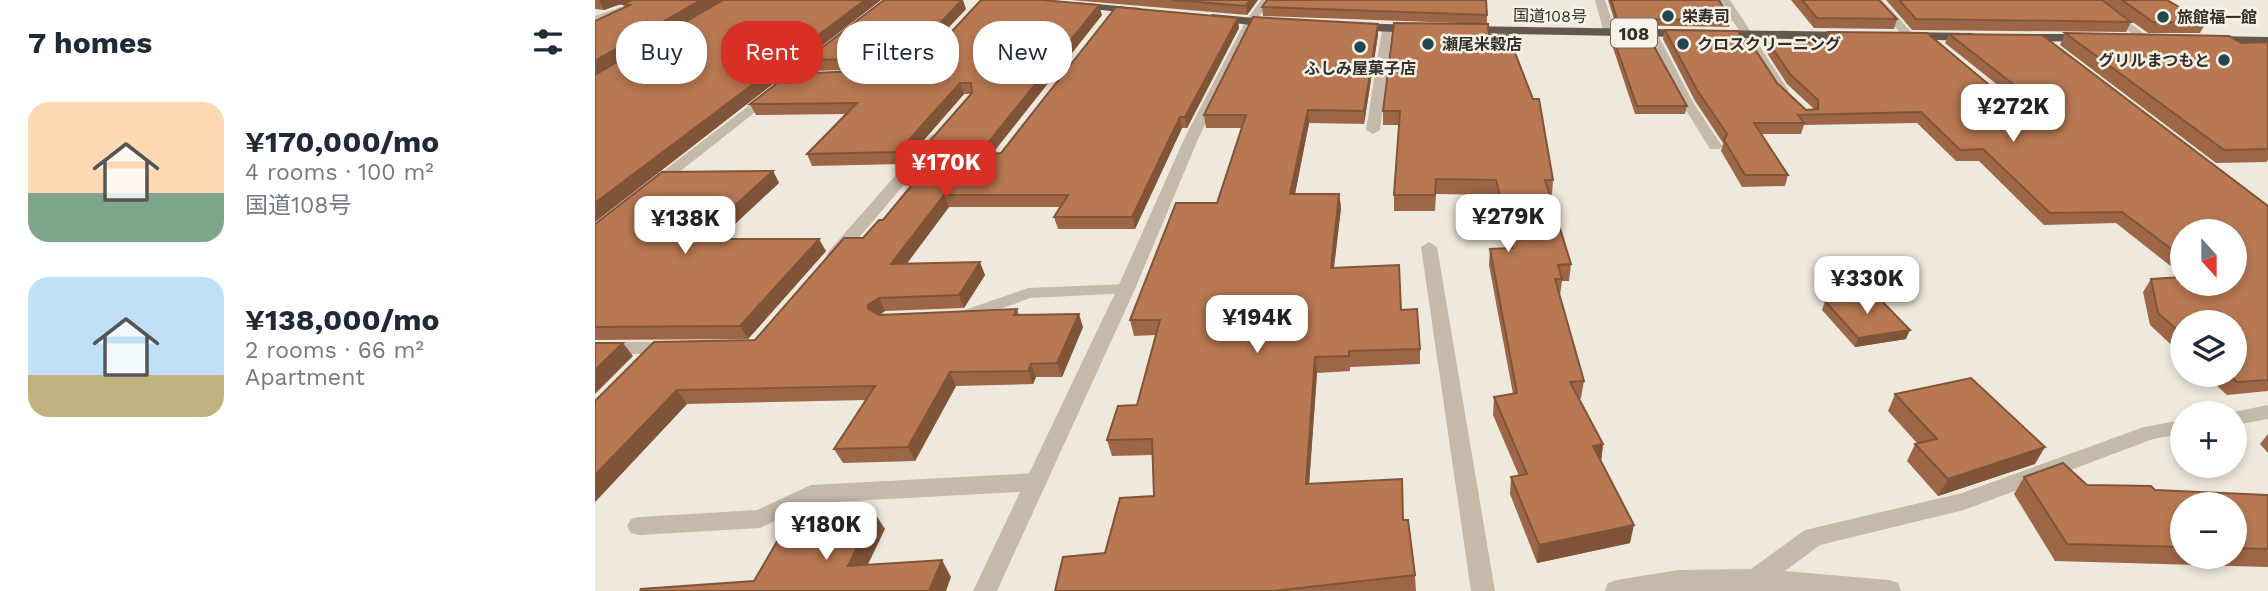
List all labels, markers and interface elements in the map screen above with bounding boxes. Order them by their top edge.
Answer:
street label: 国道108号 [1513,6,1587,26]
place label: 栄寿司 [1682,7,1730,26]
marker: 栄寿司 [1660,8,1676,24]
place label: 旅館福一館 [2177,8,2257,27]
marker: 旅館福一館 [2155,9,2171,25]
road number: 108 [1611,18,1657,48]
chip: Buy [616,21,707,84]
chip: Rent [721,21,823,84]
chip: Filters [837,21,959,84]
chip: New [973,21,1072,84]
icon: filters [529,23,567,61]
text: 7 homes [28,25,152,60]
place label: 瀬尾米穀店 [1442,35,1522,54]
place label: クロスクリーニング [1697,35,1841,54]
marker: 瀬尾米穀店 [1420,36,1436,52]
marker: クロスクリーニング [1675,36,1691,52]
marker: ふしみ屋菓子店 [1352,39,1368,55]
place label: グリルまつもと [2098,51,2210,70]
marker: グリルまつもと [2216,52,2232,68]
place label: ふしみ屋菓子店 [1304,59,1416,78]
pin: ¥272K [1964,85,2062,144]
text: ¥272K [1977,93,2049,120]
text: ¥170,000/mo [245,124,439,159]
icon: home [84,130,168,214]
pin: ¥170K [897,140,995,200]
text: ¥170K [911,149,981,176]
text: 4 rooms · 100 m² [245,159,434,186]
text: 国道108号 [245,192,351,219]
pin: ¥279K [1459,194,1557,254]
pin: ¥138K [636,196,734,256]
text: ¥279K [1472,203,1544,230]
text: ¥138K [650,205,720,232]
north arrow [2170,219,2247,296]
map controls [2170,219,2247,569]
pin: ¥330K [1818,256,1916,316]
text: ¥330K [1830,265,1904,292]
pin: ¥194K [1208,296,1306,355]
text: ¥138,000/mo [245,302,439,337]
text: ¥194K [1222,304,1292,331]
icon: home [84,305,168,389]
button: layers [2170,310,2247,387]
text: 2 rooms · 66 m² [245,337,424,364]
text: Apartment [245,364,365,391]
button: + [2170,401,2247,478]
button: − [2170,492,2247,569]
pin: ¥180K [777,503,875,562]
text: ¥180K [791,511,861,538]

